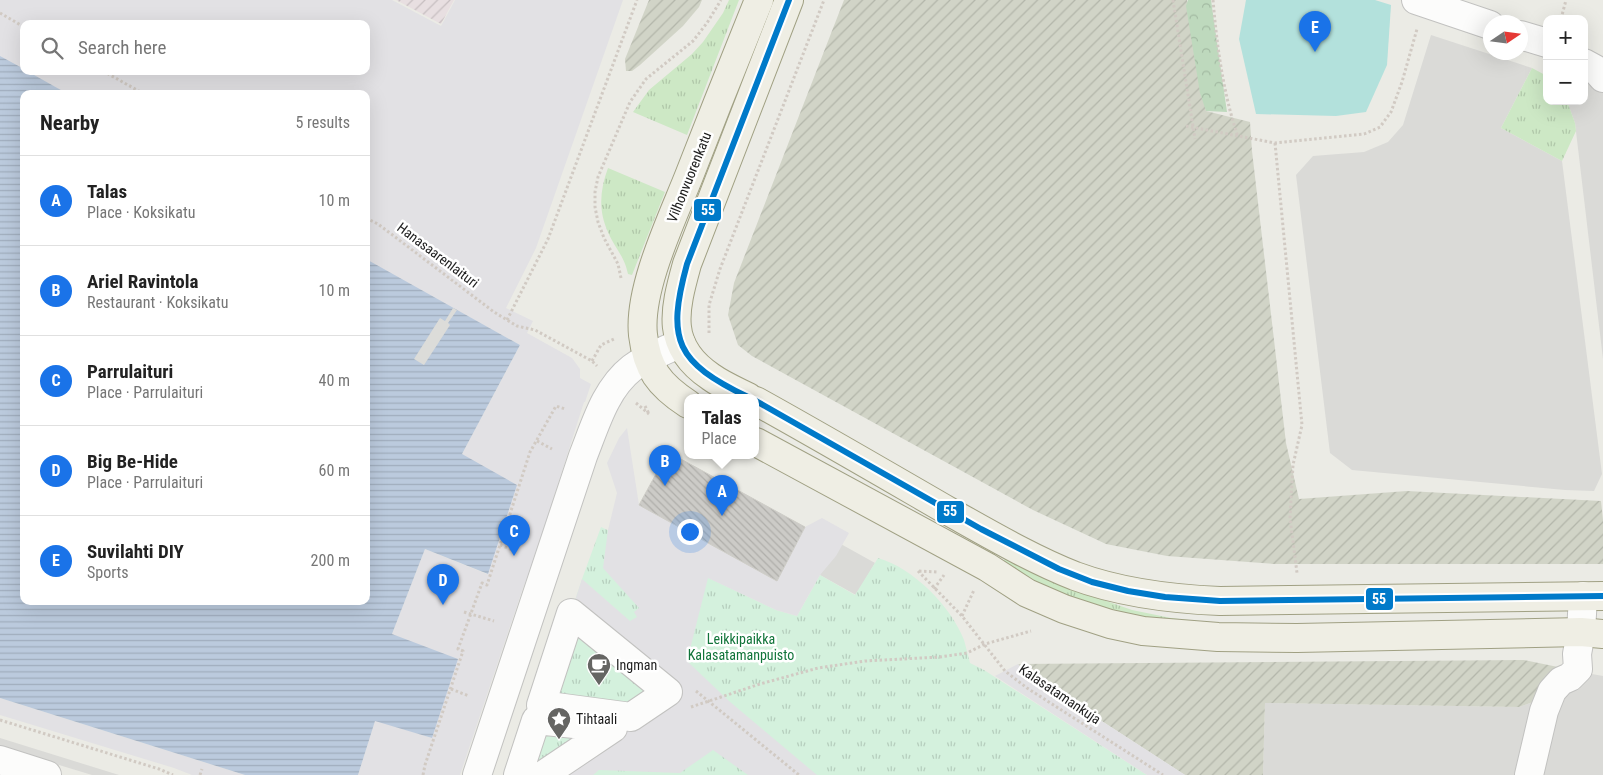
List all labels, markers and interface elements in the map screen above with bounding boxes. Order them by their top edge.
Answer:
pin: E [1299,11,1331,52]
north arrow [1483,15,1528,60]
map controls [1543,15,1588,105]
button: + [1543,15,1588,60]
search box [20,20,370,75]
icon: search [38,34,66,62]
text: Search here [78,36,166,59]
button: − [1543,60,1588,105]
text: Nearby [40,111,99,135]
text: 5 results [295,113,350,132]
street label: Vilhonvuorenkatu [664,129,714,225]
text: Talas [87,180,127,203]
text: A [51,191,61,210]
text: 10 m [318,191,350,210]
line badge: 55 [693,198,722,222]
text: 55 [701,202,715,218]
text: Place · Koksikatu [87,203,195,222]
street label: Hanasaarenlaituri [394,219,482,291]
text: Ariel Ravintola [87,270,198,293]
text: B [52,281,60,300]
text: 10 m [318,281,350,300]
text: Restaurant · Koksikatu [87,293,228,312]
text: Parrulaituri [87,360,173,383]
text: C [51,371,61,390]
text: 40 m [318,371,350,390]
text: Place · Parrulaituri [87,383,203,402]
popup [684,394,759,459]
text: Talas [701,406,742,429]
text: Place [701,429,737,448]
pin: B [649,445,681,486]
text: Big Be-Hide [87,450,178,473]
text: D [51,461,61,480]
text: 60 m [318,461,350,480]
text: Place · Parrulaituri [87,473,203,492]
pin: A [706,475,738,516]
line badge: 55 [936,500,965,524]
text: 55 [943,503,957,519]
pin: C [498,515,530,556]
your location [677,519,703,545]
text: Suvilahti DIY [87,540,184,563]
text: E [52,551,60,570]
text: 200 m [311,551,350,570]
text: Sports [87,563,129,582]
pin: D [427,564,459,605]
line badge: 55 [1365,587,1394,611]
text: 55 [1372,591,1386,607]
park label: Leikkipaikka Kalasatamanpuisto [688,631,794,663]
cafe icon: Ingman [586,652,612,686]
place label: Ingman [616,657,657,673]
street label: Kalasatamankuja [1016,661,1104,727]
place icon: Tihtaali [546,706,572,740]
place label: Tihtaali [576,711,617,727]

